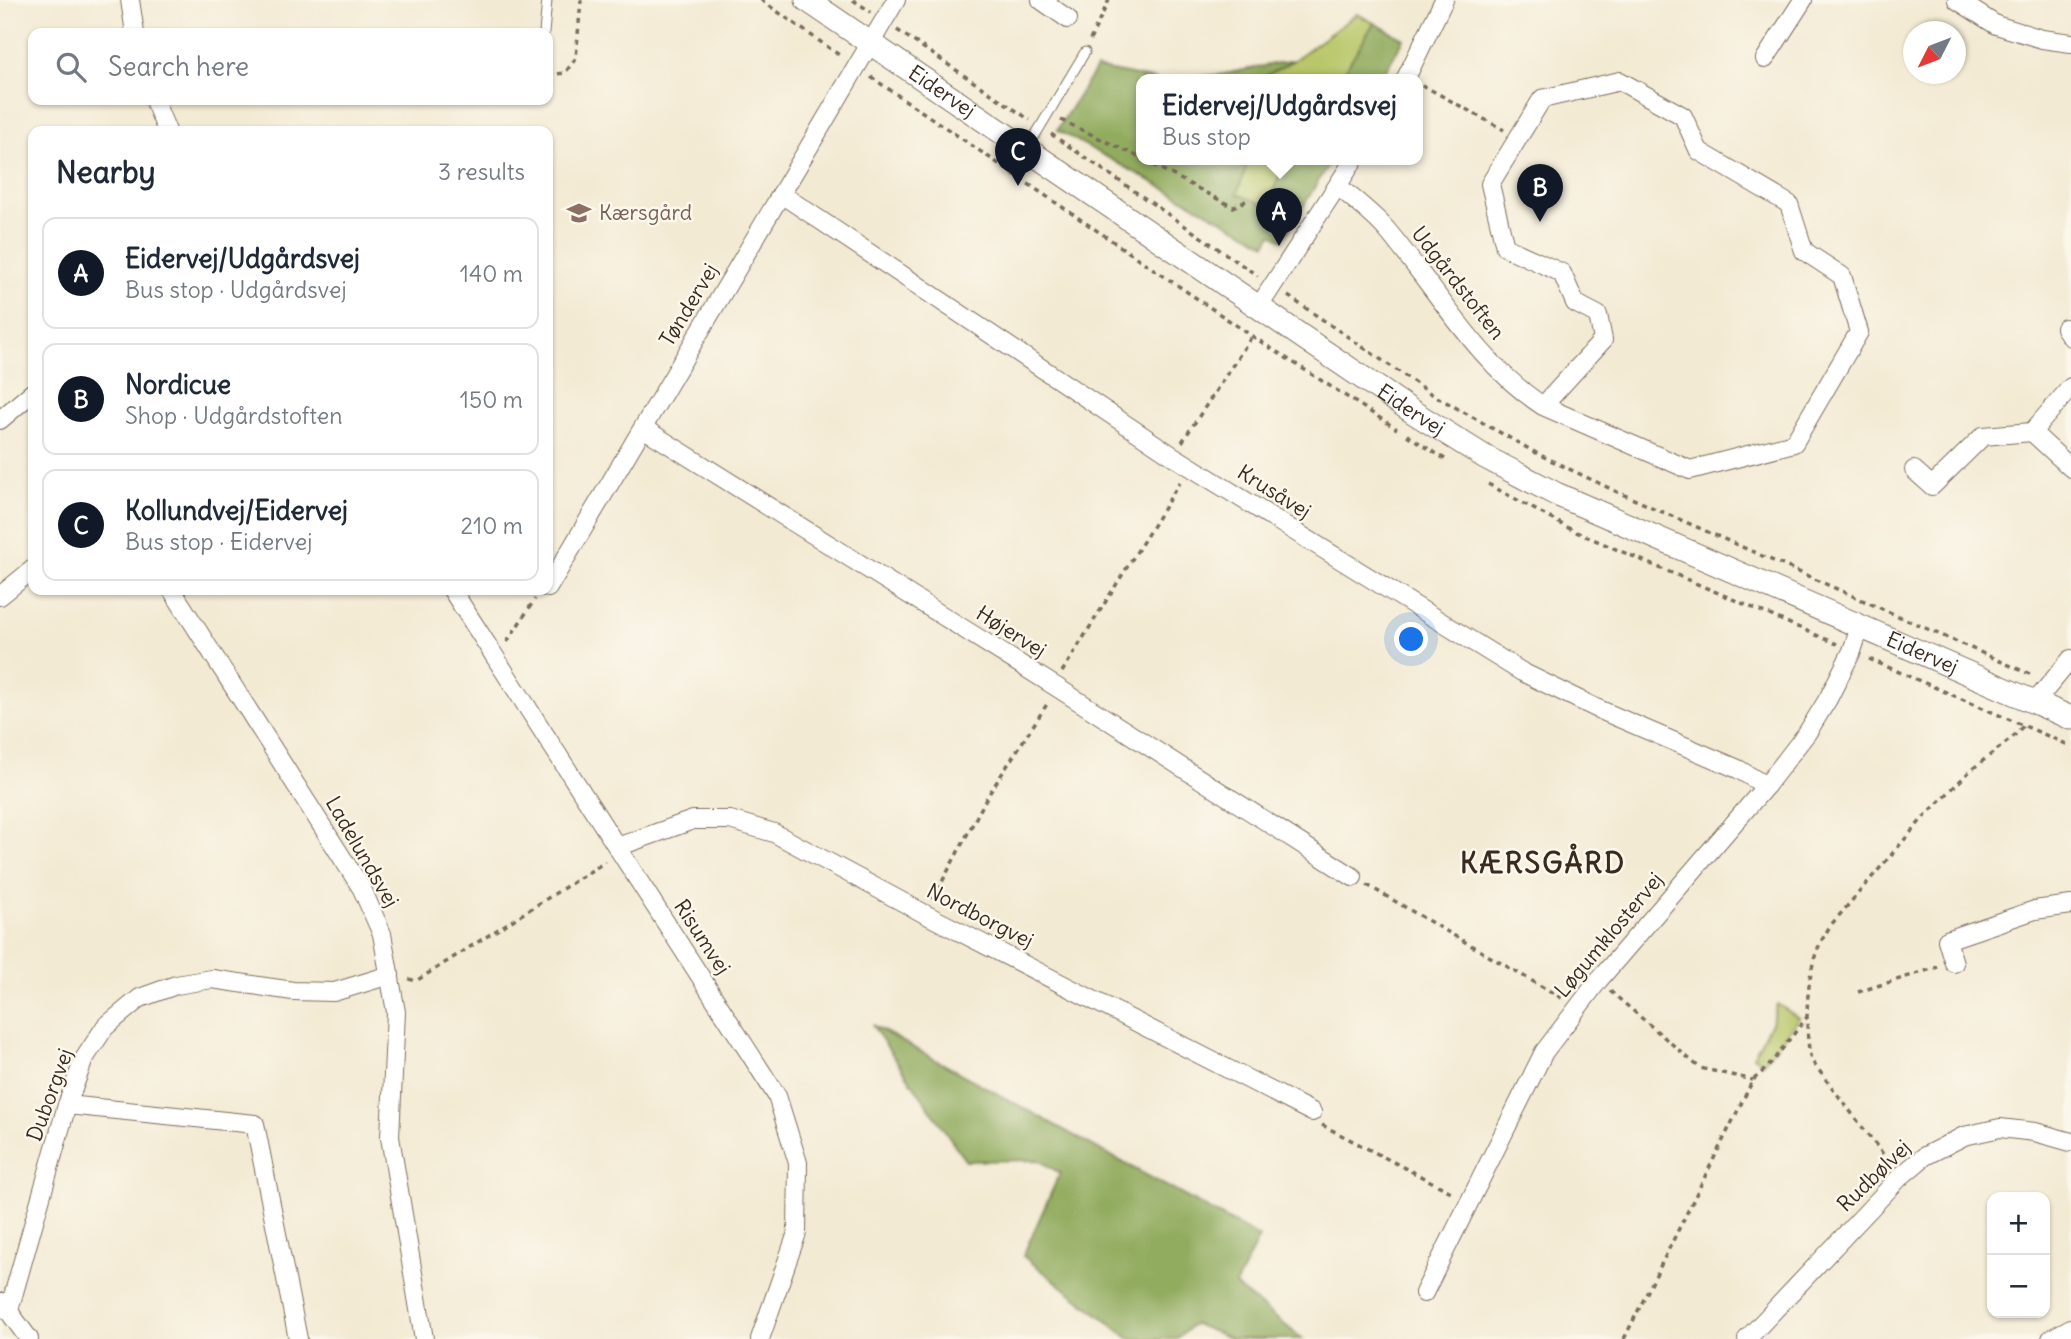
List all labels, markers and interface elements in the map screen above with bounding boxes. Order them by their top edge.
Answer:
north arrow [1903,21,1966,84]
search box [28,28,553,105]
icon: search [52,48,90,86]
text: Search here [108,50,249,83]
street label: Eidervej [903,59,981,124]
popup [1136,74,1423,165]
text: Eidervej/Udgårdsvej [1162,89,1397,122]
text: Bus stop [1162,122,1251,151]
pin: C [995,128,1041,186]
text: Nearby [56,153,156,191]
text: 3 results [438,157,525,186]
pin: B [1517,164,1563,222]
pin: A [1256,188,1302,246]
school or university icon: Kærsgård [565,199,593,227]
place label: Kærsgård [599,199,692,226]
street label: Udgårdstoften [1406,221,1511,345]
text: Eidervej/Udgårdsvej [125,242,360,275]
street label: Tøndervej [653,258,724,351]
text: A [74,259,88,288]
text: 140 m [460,259,523,288]
text: Bus stop · Udgårdsvej [125,275,347,304]
text: Nordicue [125,368,231,401]
street label: Eidervej [1372,378,1450,442]
text: B [73,385,89,414]
text: 150 m [460,385,523,414]
text: Shop · Udgårdstoften [125,401,343,430]
street label: Krusåvej [1233,459,1316,525]
text: Kollundvej/Eidervej [125,494,348,527]
text: C [73,511,89,540]
text: 210 m [460,511,523,540]
text: Bus stop · Eidervej [125,527,312,556]
street label: Højervej [971,600,1051,664]
your location [1394,622,1428,656]
street label: Eidervej [1882,625,1962,680]
street label: Ladelundsvej [320,791,405,912]
district label: KÆRSGÅRD [1460,843,1626,881]
street label: Løgumklostervej [1548,867,1669,1003]
street label: Nordborgvej [922,877,1038,954]
street label: Risumvej [668,894,737,979]
street label: Duborgvej [20,1045,79,1145]
street label: Rudbølvej [1831,1134,1916,1217]
map controls [1987,1192,2050,1318]
button: + [1987,1192,2050,1255]
button: − [1987,1255,2050,1318]

